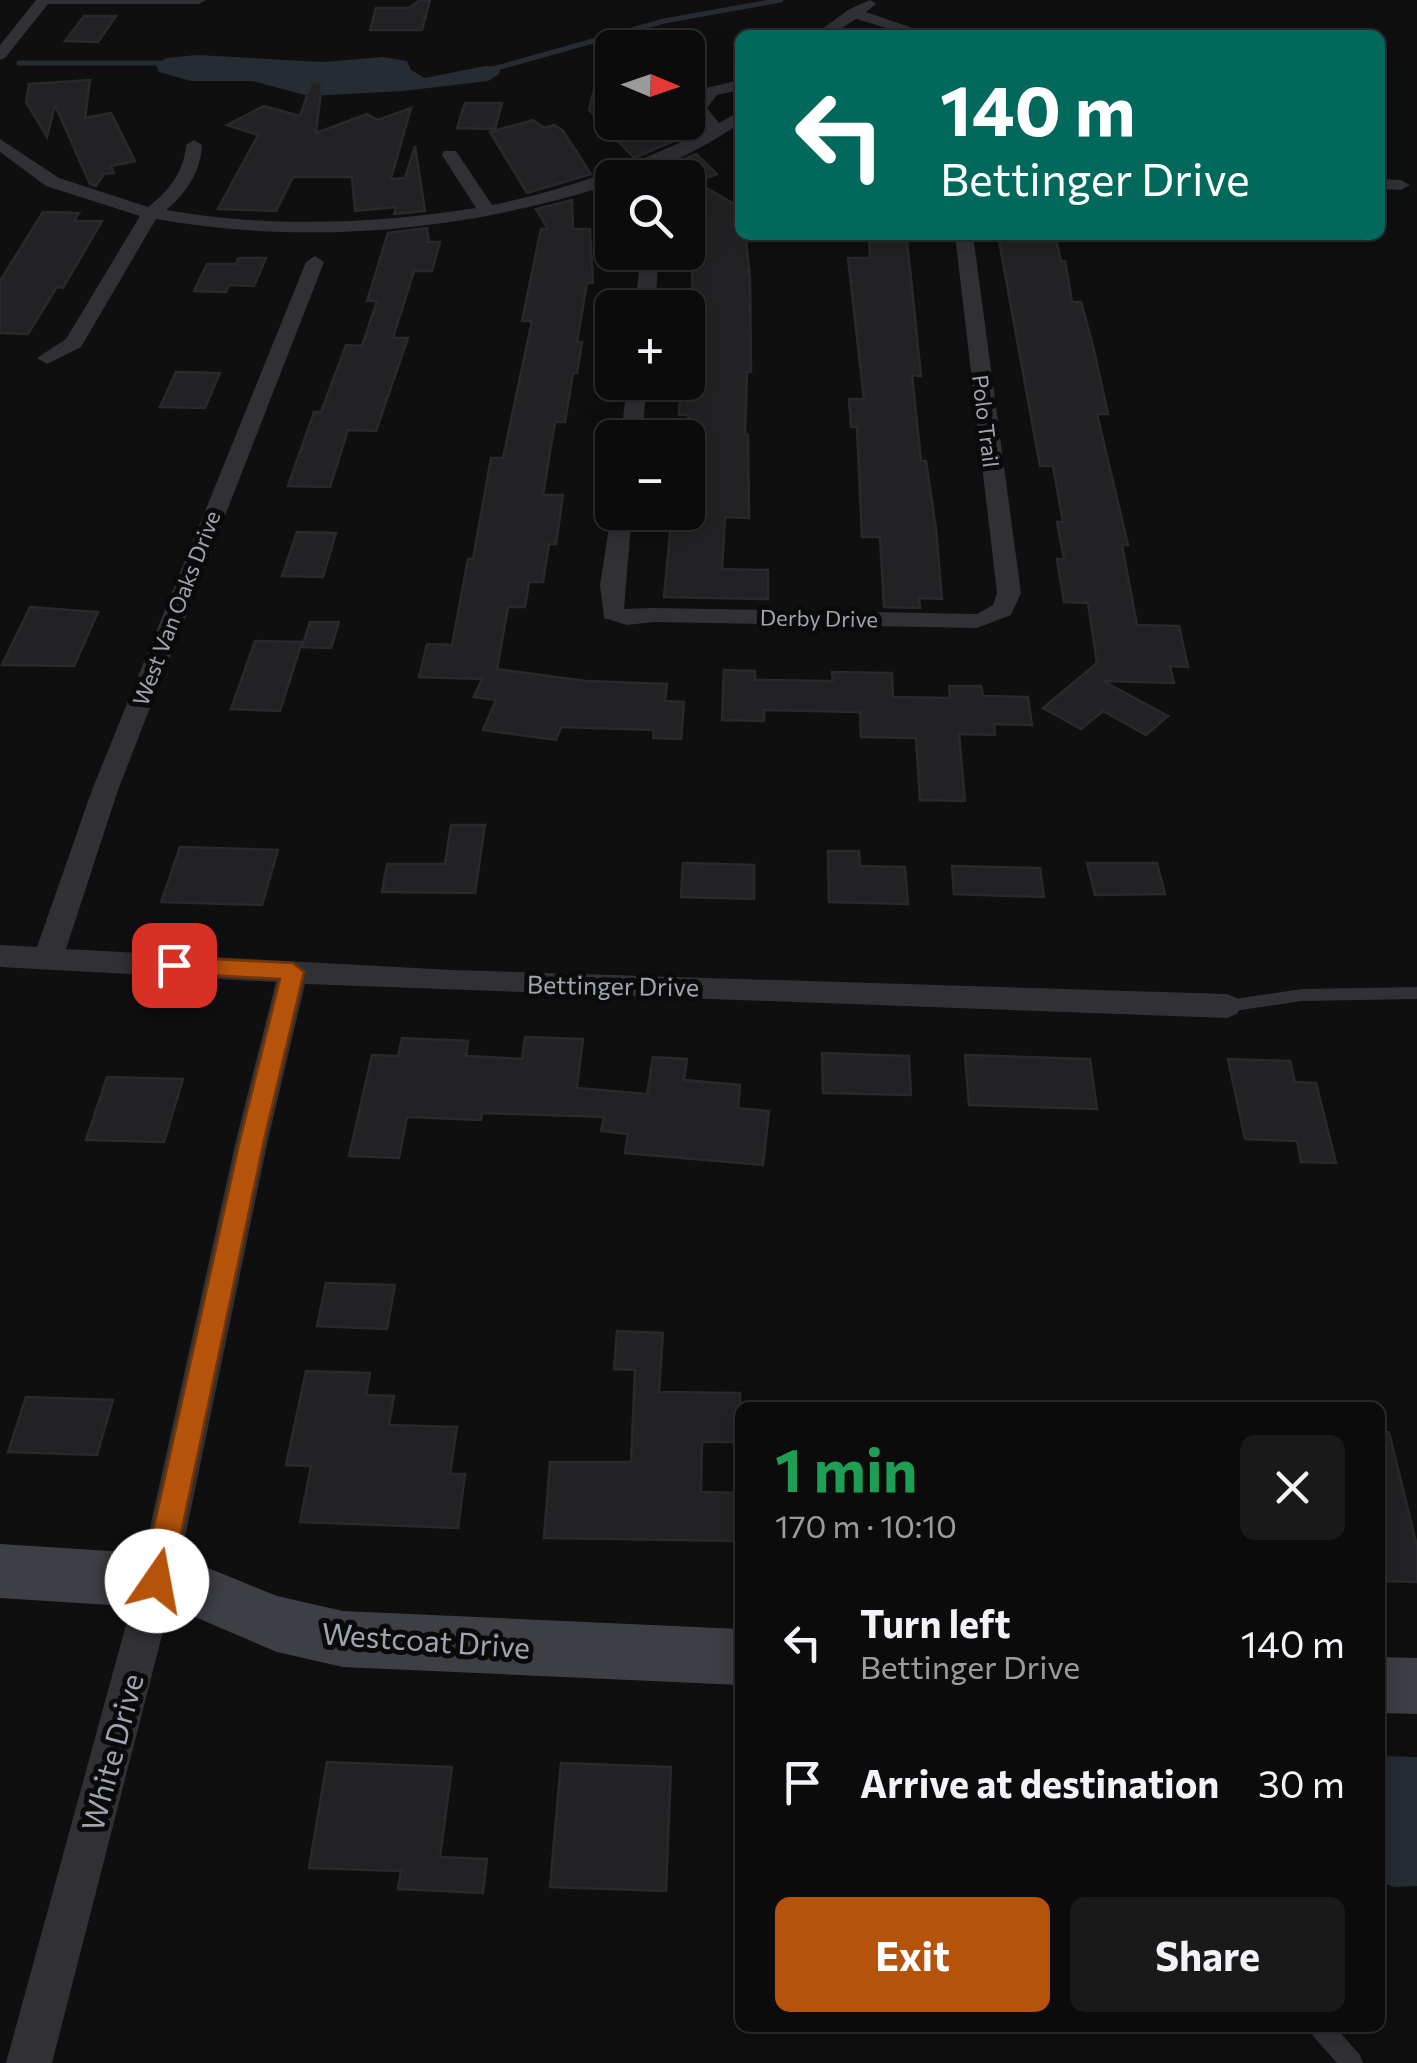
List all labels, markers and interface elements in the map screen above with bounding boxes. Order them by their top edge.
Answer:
north arrow [595,30,705,140]
map controls [595,30,705,530]
text: 140 m [940,65,1136,150]
icon: left [775,70,905,200]
text: Bettinger Drive [940,150,1250,205]
button: search [595,160,705,270]
button: + [595,290,705,400]
street label: Polo Trail [967,373,1005,469]
button: − [595,420,705,530]
street label: West Van Oaks Drive [126,507,226,709]
street label: Derby Drive [760,603,878,633]
pin [132,923,217,1008]
icon: arrive [147,938,202,993]
street label: Bettinger Drive [527,969,699,1001]
text: 1 min [775,1431,917,1504]
button: close [1240,1435,1345,1540]
text: 170 m · 10:10 [775,1505,957,1545]
position arrow [105,1529,209,1633]
text: Turn left [860,1599,1011,1646]
street label: Westcoat Drive [320,1613,532,1665]
icon: left [775,1615,830,1670]
text: 140 m [1241,1619,1345,1666]
text: Bettinger Drive [860,1646,1080,1686]
street label: White Drive [72,1669,150,1835]
icon: arrive [775,1755,830,1810]
text: Arrive at destination [860,1759,1219,1806]
text: 30 m [1258,1759,1345,1806]
button: Exit [775,1897,1050,2012]
button: Share [1070,1897,1345,2012]

